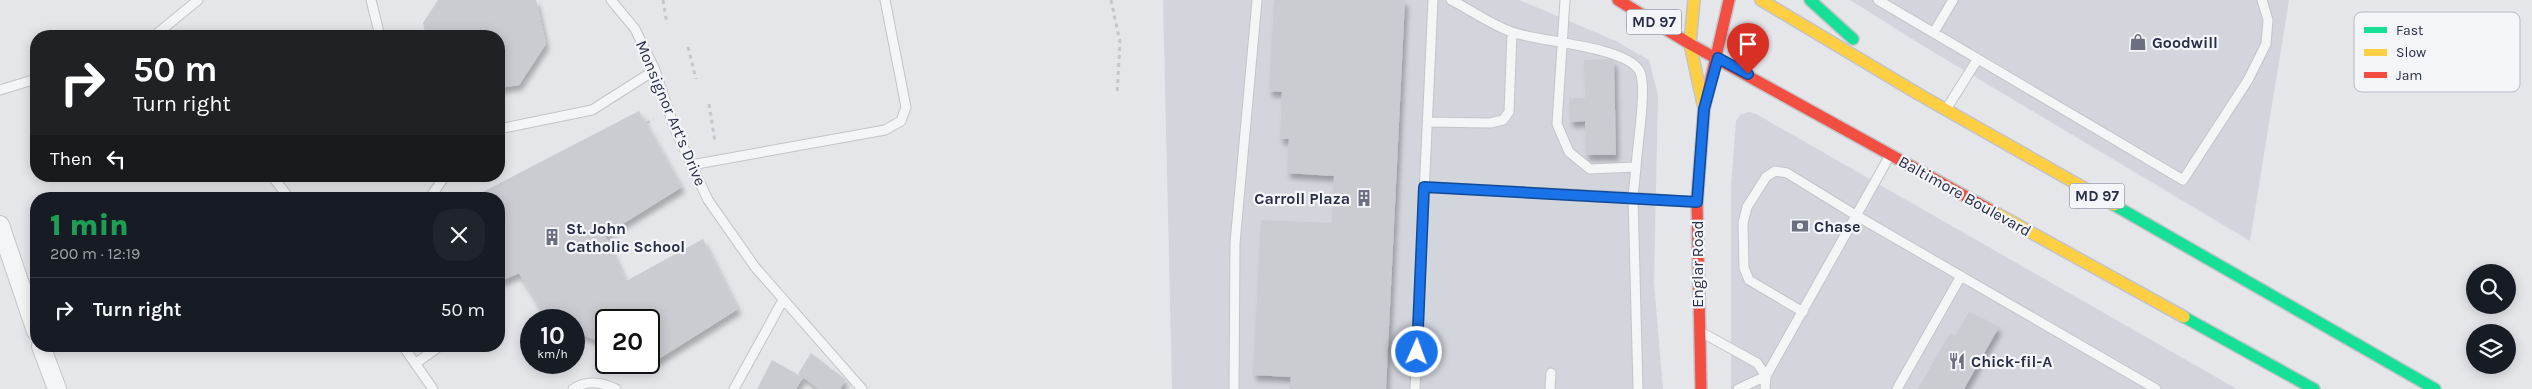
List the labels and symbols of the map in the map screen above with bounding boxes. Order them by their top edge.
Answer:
road number: MD 97 [1626,10,1682,34]
legend [2354,12,2520,92]
text: Fast [2396,22,2423,39]
pin [1727,23,1769,74]
shop icon: Goodwill [2128,32,2148,52]
place label: Goodwill [2152,33,2218,52]
street label: Monsignor Art’s Drive [632,37,710,189]
text: Slow [2396,44,2426,61]
text: Jam [2396,67,2422,84]
street label: Baltimore Boulevard [1895,152,2035,240]
road number: MD 97 [2070,184,2124,208]
building icon: Carroll Plaza [1354,188,1374,208]
place label: Carroll Plaza [1254,189,1350,208]
bank icon: Chase [1790,216,1810,236]
place label: Chase [1814,217,1860,236]
place label: St. John Catholic School [566,219,685,256]
street label: Englar Road [1688,220,1707,308]
building icon: St. John Catholic School [542,227,562,247]
speed limit sign: 20 [595,309,660,374]
position arrow [1390,325,1442,377]
restaurant icon: Chick-fil-A [1947,351,1967,371]
place label: Chick-fil-A [1971,352,2052,371]

